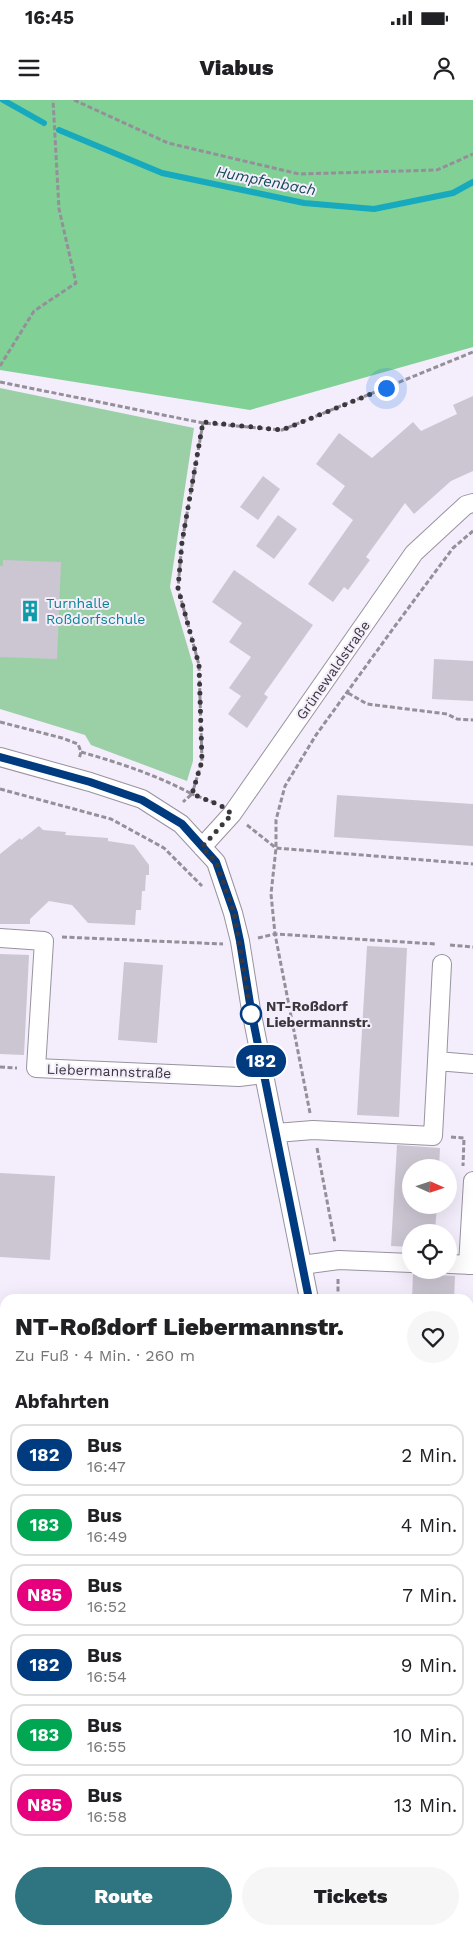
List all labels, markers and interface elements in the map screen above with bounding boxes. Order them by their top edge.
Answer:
text: 16:45 [25,6,74,29]
icon: menu [15,54,43,82]
icon: person [430,54,458,82]
text: Viabus [200,55,273,80]
water label: Humpfenbach [215,163,317,199]
your location [374,376,399,401]
place label: Turnhalle Roßdorfschule [46,595,145,627]
building icon: Turnhalle Roßdorfschule [17,598,43,624]
street label: Grünewaldstraße [293,617,373,723]
place label: NT-Roßdorf Liebermannstr. [266,998,371,1030]
marker: NT-Roßdorf Liebermannstr. [240,1003,262,1025]
line badge: 182 [232,1045,290,1077]
text: 182 [246,1050,276,1071]
street label: Liebermannstraße [46,1061,172,1081]
north arrow [402,1159,458,1214]
map controls [402,1159,457,1279]
button: locate [402,1224,457,1279]
button: heart [407,1311,459,1363]
text: NT-Roßdorf Liebermannstr. [15,1313,344,1341]
text: Zu Fuß · 4 Min. · 260 m [15,1346,195,1365]
text: Abfahrten [15,1390,109,1413]
text: Bus [87,1434,122,1457]
text: 182 [30,1444,59,1465]
text: 2 Min. [401,1444,457,1467]
text: 16:47 [87,1457,126,1476]
text: Bus [87,1504,122,1527]
text: 183 [30,1514,59,1535]
text: 4 Min. [401,1514,457,1537]
text: 16:49 [87,1527,127,1546]
text: Bus [87,1574,122,1597]
text: N85 [27,1584,62,1605]
text: 7 Min. [402,1584,457,1607]
text: 16:52 [87,1597,126,1616]
text: Bus [87,1644,122,1667]
text: 182 [30,1654,59,1675]
text: 9 Min. [401,1654,457,1677]
text: 16:54 [87,1667,127,1686]
text: Bus [87,1714,122,1737]
text: 183 [30,1724,59,1745]
text: 10 Min. [393,1724,457,1747]
text: 16:55 [87,1737,126,1756]
text: Bus [87,1784,122,1807]
text: N85 [27,1794,62,1815]
text: 13 Min. [394,1794,457,1817]
text: 16:58 [87,1807,127,1826]
button: Route [15,1867,232,1925]
button: Tickets [242,1867,459,1925]

